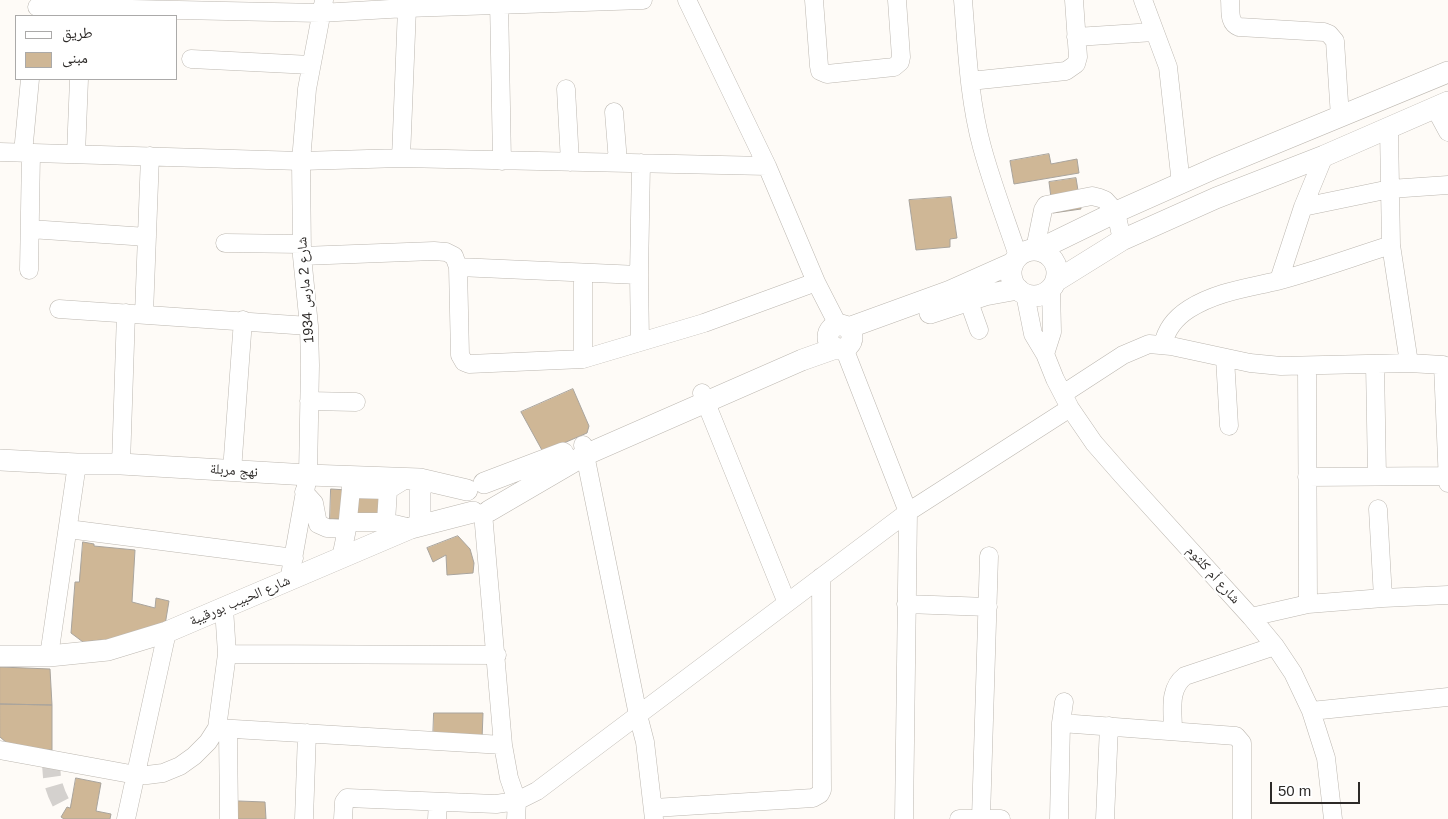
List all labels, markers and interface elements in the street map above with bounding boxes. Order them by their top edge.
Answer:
legend [15,15,178,80]
text: طريق [62,24,93,41]
text: مبنى [62,49,88,66]
street label: شارع 2 مارس 1934 [294,236,318,344]
street label: نهج مربلة [209,461,259,481]
street label: شارع أم كلثوم [1183,543,1243,607]
street label: شارع الحبيب بورقيبة [187,572,293,630]
scale bar [1273,772,1363,804]
text: 50 m [1278,782,1311,799]

